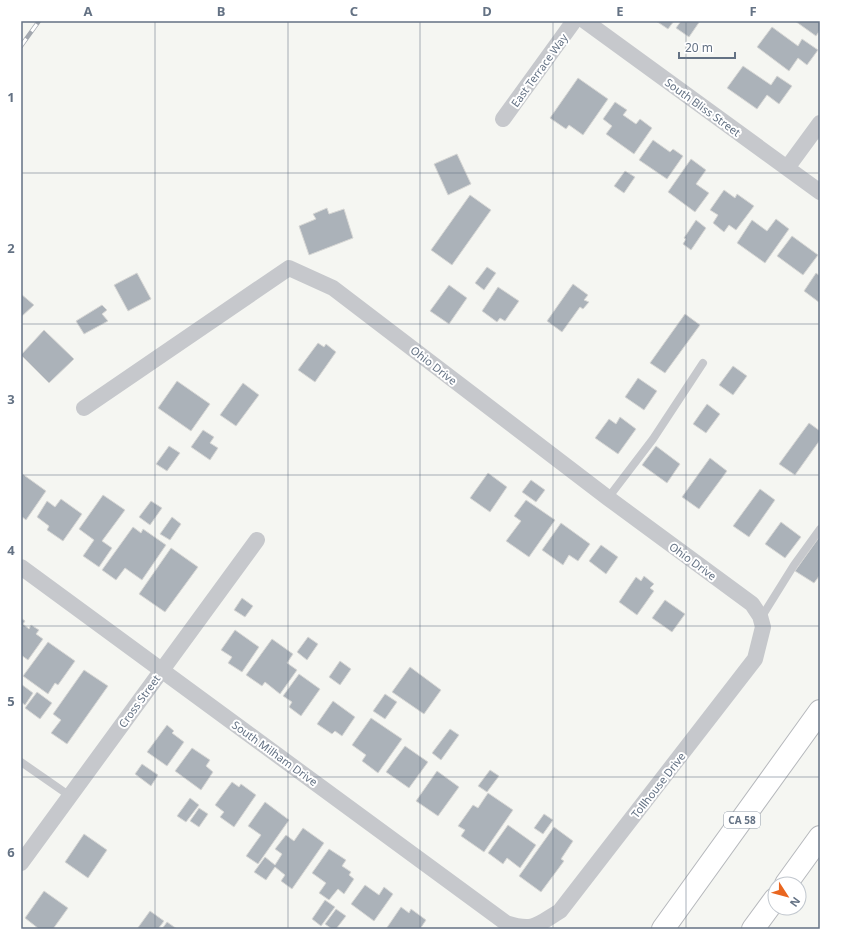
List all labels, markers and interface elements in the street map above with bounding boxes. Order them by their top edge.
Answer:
text: A [84,2,93,20]
text: B [217,2,225,20]
text: C [350,2,358,20]
text: D [482,2,492,20]
text: E [616,2,624,20]
text: F [749,2,757,20]
street label: East Terrace Way [507,30,571,110]
scale bar [679,34,735,60]
text: 20 m [685,39,713,56]
street label: South Bliss Street [662,74,744,140]
text: 1 [7,88,15,106]
text: 2 [7,239,15,257]
street label: Ohio Drive [408,342,460,388]
text: 3 [7,390,15,408]
street label: Ohio Drive [666,539,720,583]
text: 4 [7,541,15,559]
street label: Cross Street [115,671,163,731]
text: 5 [7,692,15,710]
street label: South Milham Drive [229,717,321,789]
street label: Tollhouse Drive [628,749,688,821]
road number: CA 58 [724,812,760,828]
text: 6 [7,843,15,861]
north arrow [767,876,807,916]
text: N [787,894,804,910]

